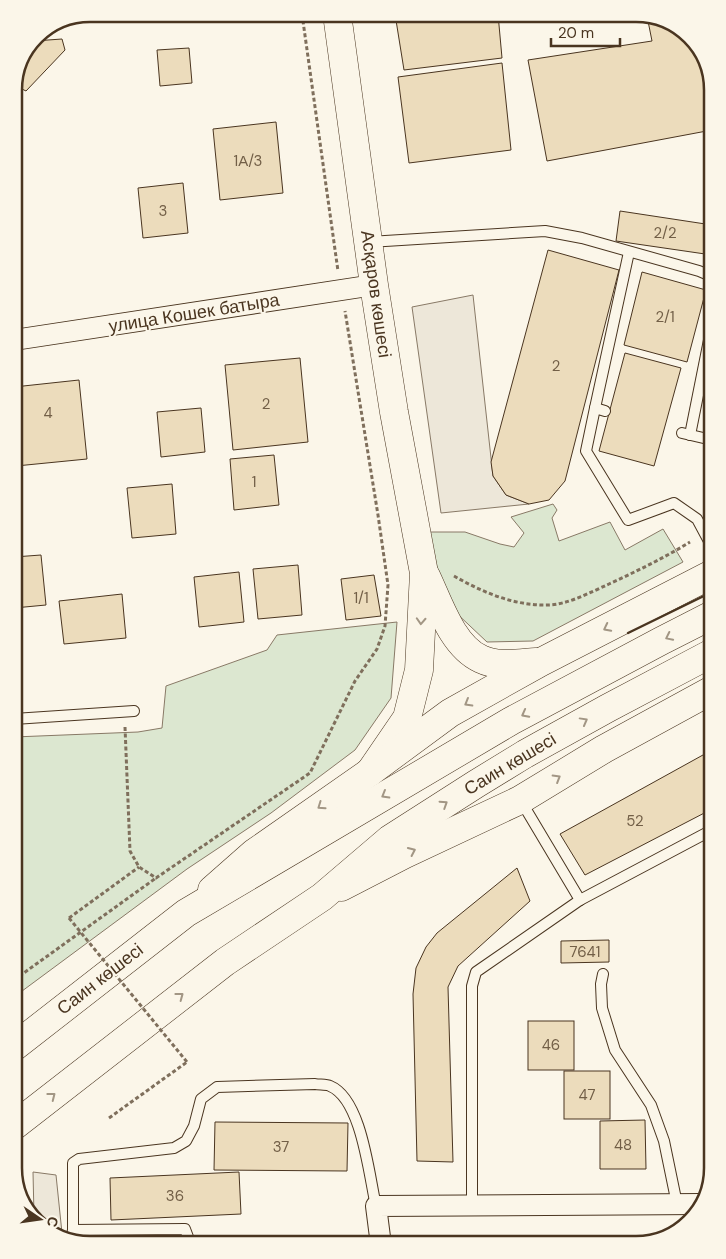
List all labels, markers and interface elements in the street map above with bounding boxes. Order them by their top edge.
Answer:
scale bar [551,15,620,47]
text: 20 m [558,23,594,43]
house number: 1А/3 [234,151,262,171]
house number: 3 [159,201,167,221]
house number: 2/2 [653,223,677,243]
street label: Асқаров көшесі [355,229,397,359]
street label: улица Кошек батыра [107,287,282,338]
house number: 2/1 [655,307,675,327]
house number: 2 [552,356,560,376]
house number: 2 [262,394,270,414]
house number: 4 [43,403,53,423]
house number: 1 [252,472,256,492]
house number: 1/1 [353,588,369,608]
one-way arrow [416,618,427,626]
one-way arrow [603,622,612,632]
one-way arrow [665,631,674,641]
one-way arrow [464,697,473,707]
one-way arrow [522,708,531,718]
one-way arrow [578,717,587,727]
street label: Саин көшесі [460,727,560,801]
one-way arrow [552,774,561,784]
one-way arrow [382,789,391,799]
one-way arrow [317,800,327,809]
one-way arrow [439,801,448,810]
house number: 52 [626,811,644,831]
one-way arrow [407,847,416,857]
street label: Саин көшесі [52,938,148,1020]
house number: 7641 [570,942,600,962]
one-way arrow [174,993,184,1002]
house number: 46 [542,1035,560,1055]
house number: 47 [578,1085,596,1105]
one-way arrow [46,1093,56,1102]
house number: 48 [614,1135,632,1155]
house number: 37 [273,1137,289,1157]
house number: 36 [166,1186,184,1206]
north arrow [15,1194,65,1244]
text: С [43,1215,63,1229]

